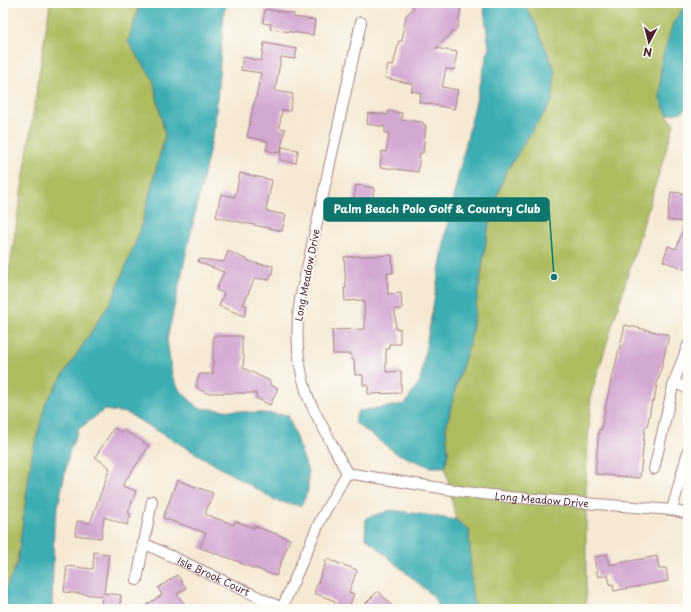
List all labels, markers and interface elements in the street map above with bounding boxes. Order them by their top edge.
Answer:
north arrow [629,22,669,62]
text: N [642,43,653,61]
callout: Palm Beach Polo Golf & Country Club [324,198,549,221]
text: Palm Beach Polo Golf & Country Club [334,200,541,217]
street label: Long Meadow Drive [290,227,323,322]
street label: Long Meadow Drive [494,487,589,510]
street label: Isle Brook Court [175,552,252,599]

